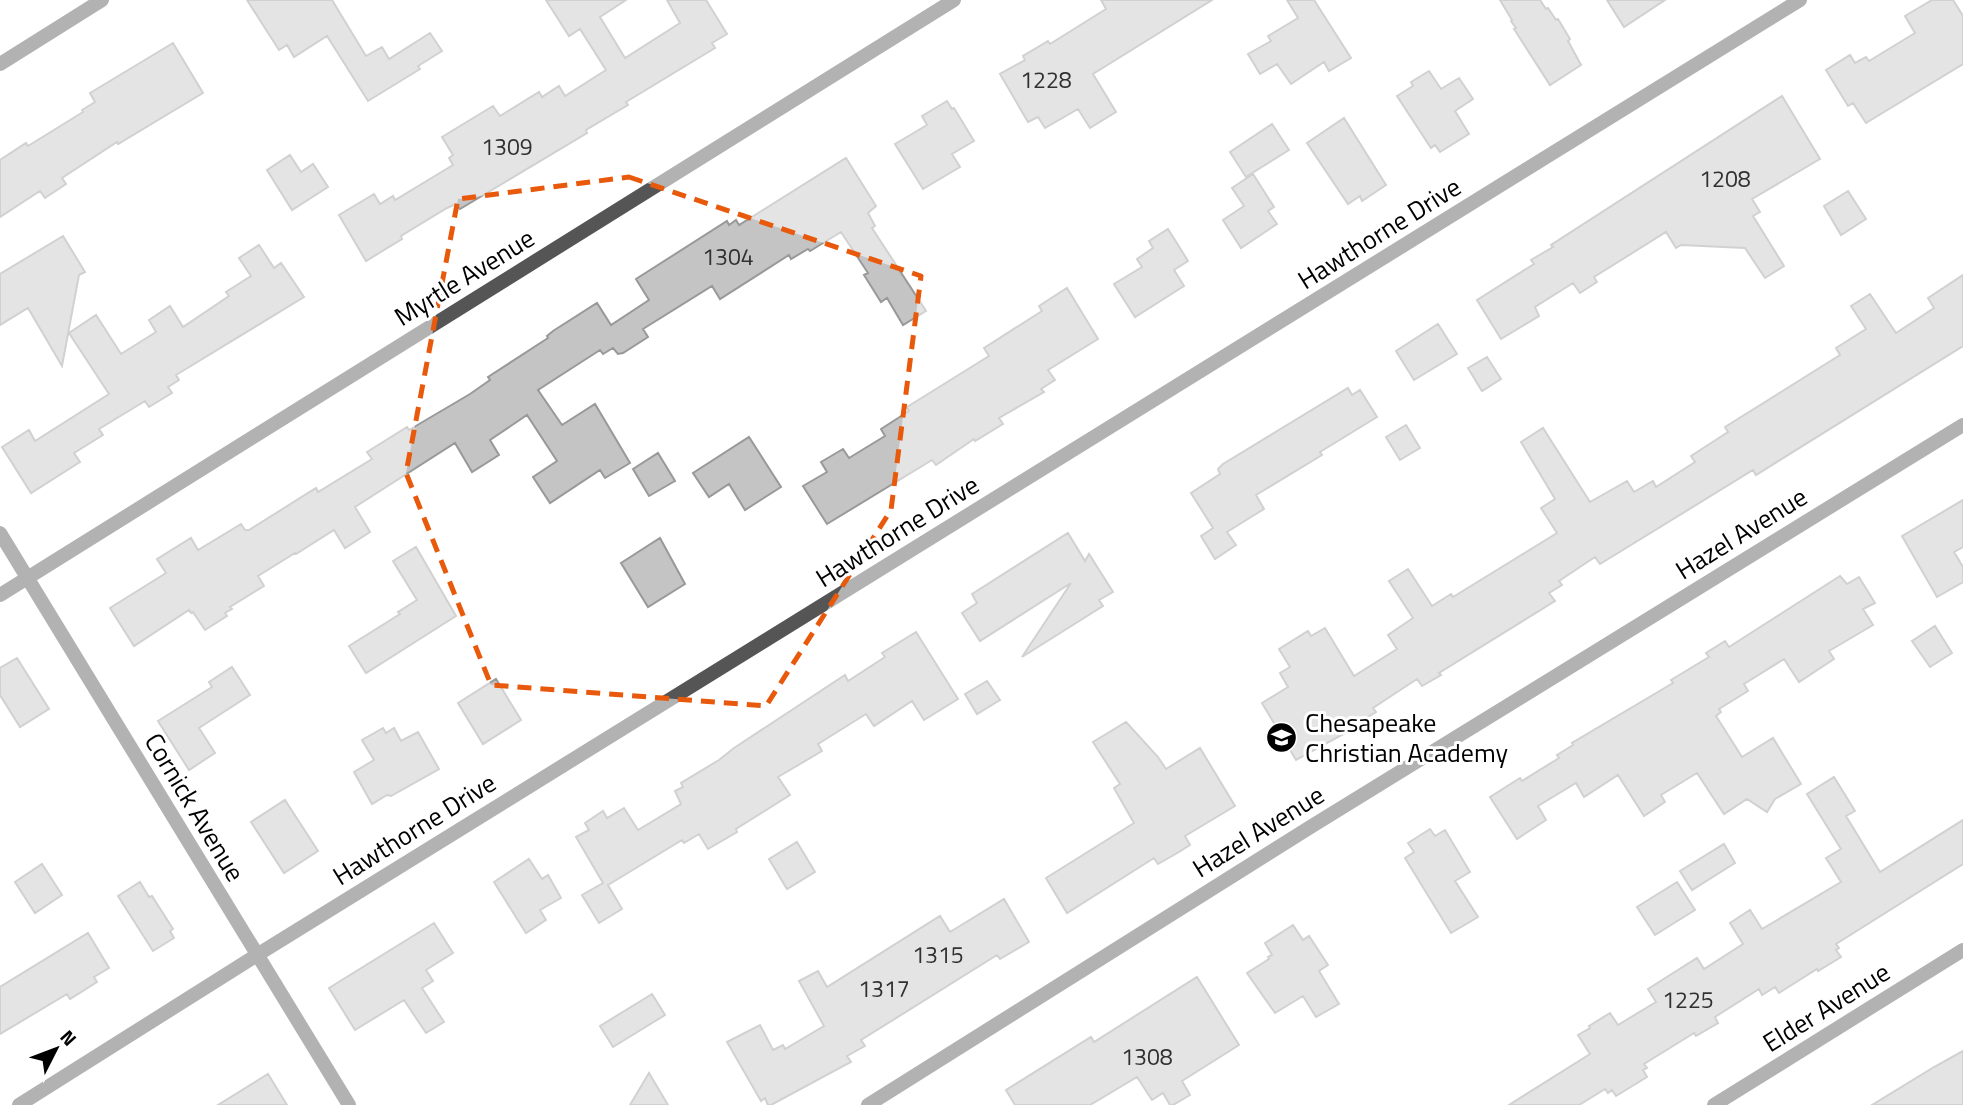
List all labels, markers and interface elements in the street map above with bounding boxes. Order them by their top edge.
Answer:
house number: 1228 [1020,62,1072,97]
house number: 1309 [481,129,533,164]
house number: 1208 [1699,161,1751,196]
street label: Hawthorne Drive [1290,167,1468,299]
street label: Myrtle Avenue [386,218,542,336]
house number: 1304 [702,239,754,274]
street label: Hawthorne Drive [808,465,986,597]
street label: Hazel Avenue [1668,477,1814,589]
place label: Chesapeake Christian Academy [1305,703,1508,772]
school or university icon: Chesapeake Christian Academy [1265,720,1299,754]
street label: Cornick Avenue [135,725,255,889]
street label: Hawthorne Drive [325,763,503,895]
street label: Hazel Avenue [1185,775,1331,887]
house number: 1315 [912,937,964,972]
street label: Elder Avenue [1755,952,1897,1062]
house number: 1317 [858,971,910,1006]
house number: 1225 [1662,982,1714,1017]
north arrow [21,1014,91,1084]
text: N [54,1023,84,1052]
house number: 1308 [1121,1039,1173,1074]

